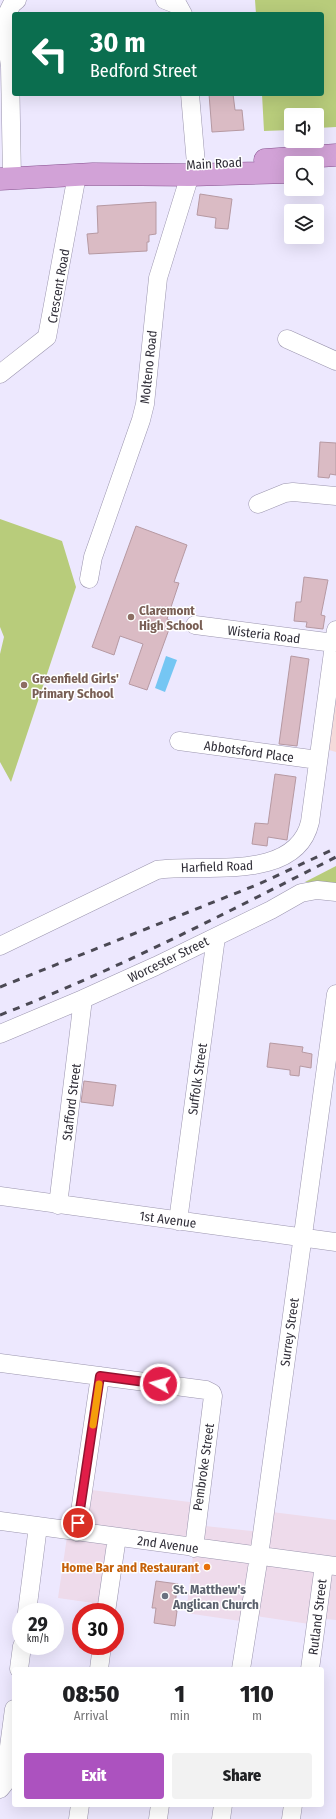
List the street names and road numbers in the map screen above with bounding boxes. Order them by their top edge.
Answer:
street label: Main Road [186,155,242,172]
street label: Crescent Road [45,248,72,325]
street label: Molteno Road [137,330,160,404]
street label: Wisteria Road [227,623,301,646]
street label: Abbotsford Place [203,738,295,765]
street label: Harfield Road [181,858,253,875]
street label: Worcester Street [125,933,212,985]
street label: Suffolk Street [185,1041,210,1116]
street label: Stafford Street [59,1062,84,1142]
street label: 1st Avenue [139,1208,197,1231]
street label: Surrey Street [277,1296,302,1367]
street label: Pembroke Street [190,1422,217,1512]
street label: 2nd Avenue [136,1533,200,1556]
street label: Rutland Street [305,1577,330,1656]

